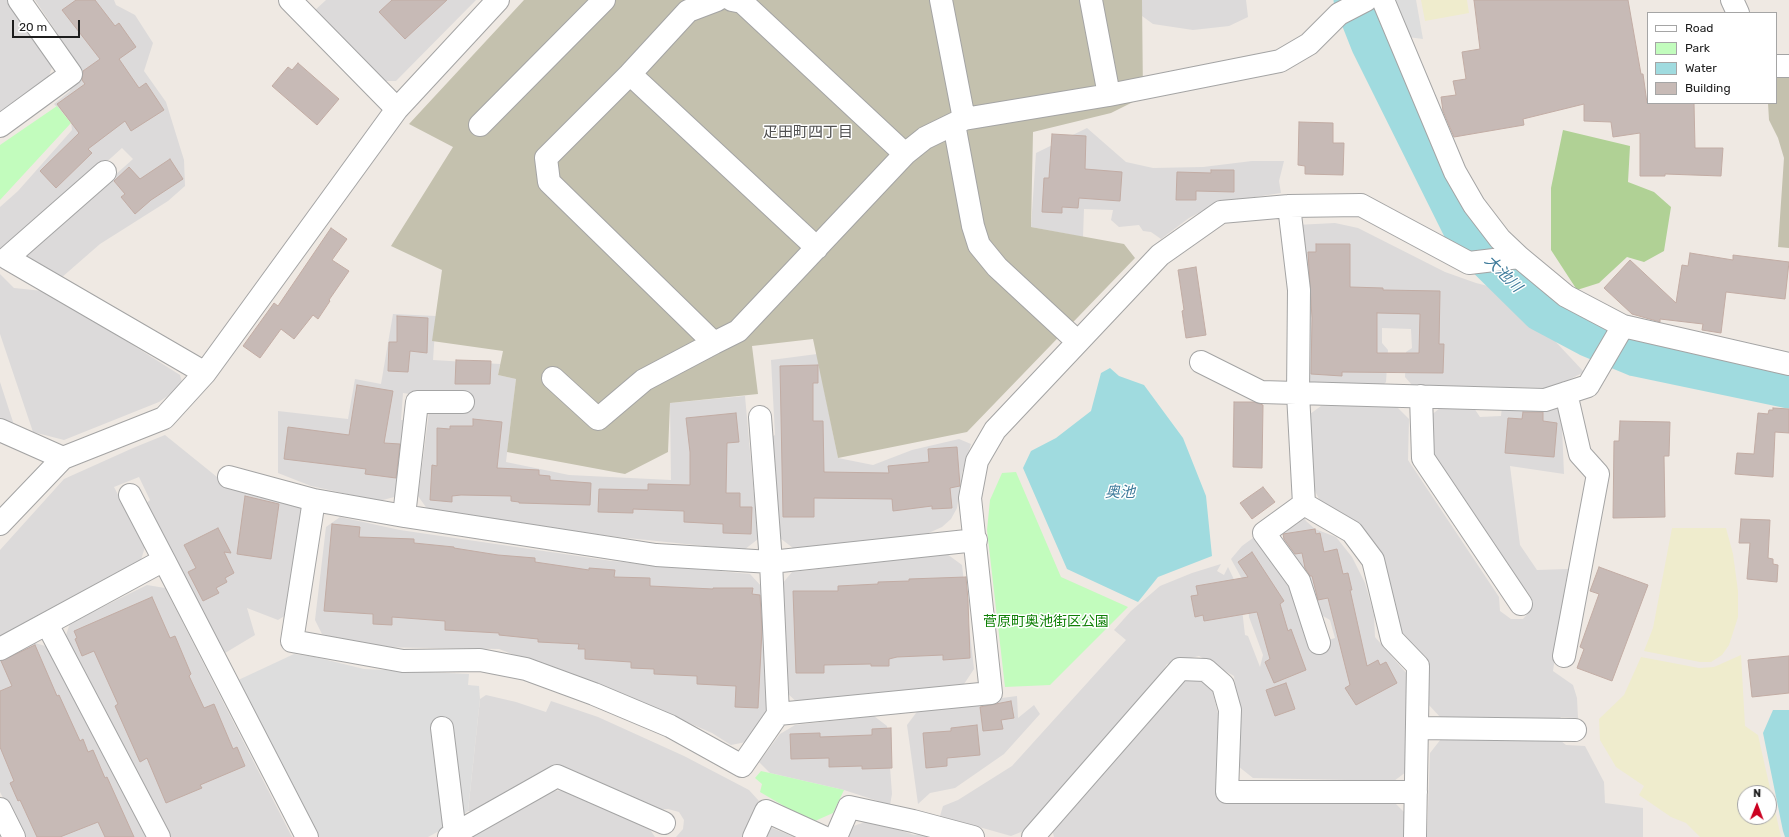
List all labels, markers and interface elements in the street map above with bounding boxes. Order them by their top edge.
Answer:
scale bar [14,12,82,38]
legend [1647,12,1777,104]
text: 20 m [19,20,47,34]
text: Road [1685,21,1713,35]
text: Park [1685,41,1710,55]
text: Water [1685,61,1717,75]
text: Building [1685,81,1731,95]
district label: 疋田町四丁目 [763,124,853,142]
water label: 大池川 [1481,252,1525,296]
water label: 奥池 [1105,484,1135,502]
park label: 菅原町奥池街区公園 [983,614,1109,630]
north arrow [1737,785,1777,825]
text: N [1753,787,1761,800]

